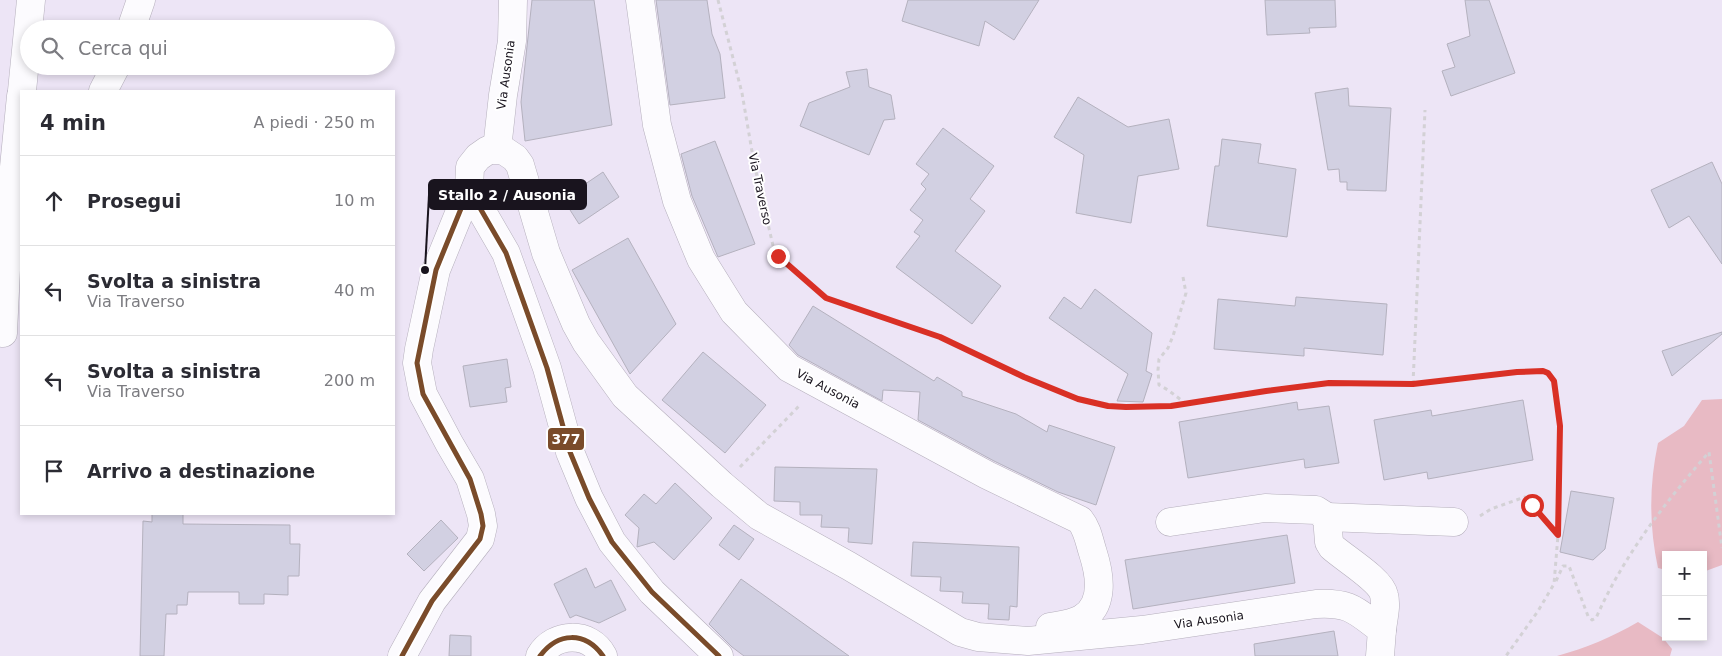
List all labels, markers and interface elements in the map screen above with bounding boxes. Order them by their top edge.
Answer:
search box [20,20,395,75]
icon: search [38,34,66,62]
text: Cerca qui [78,37,168,59]
street label: Via Ausonia [494,39,518,111]
text: 4 min [40,111,106,135]
text: A piedi · 250 m [253,113,375,132]
street label: Via Traverso [746,152,774,226]
callout: Stallo 2 / Ausonia [429,180,586,209]
icon: ahead [40,187,68,215]
text: Stallo 2 / Ausonia [438,187,576,203]
text: Prosegui [87,190,181,212]
text: 10 m [334,191,375,210]
route end [767,245,790,268]
text: Svolta a sinistra [87,270,261,292]
icon: left [40,277,68,305]
text: 40 m [334,281,375,300]
text: Via Traverso [87,292,185,311]
text: Svolta a sinistra [87,360,261,382]
street label: Via Ausonia [794,366,862,412]
icon: left [40,367,68,395]
text: 200 m [324,371,375,390]
text: Via Traverso [87,382,185,401]
line badge: 377 [547,427,585,451]
text: 377 [551,431,581,447]
icon: arrive [40,457,68,485]
text: Arrivo a destinazione [87,460,315,482]
route start [1521,494,1544,517]
map controls [1662,551,1707,641]
button: + [1662,551,1707,596]
button: − [1662,596,1707,641]
street label: Via Ausonia [1173,608,1245,632]

